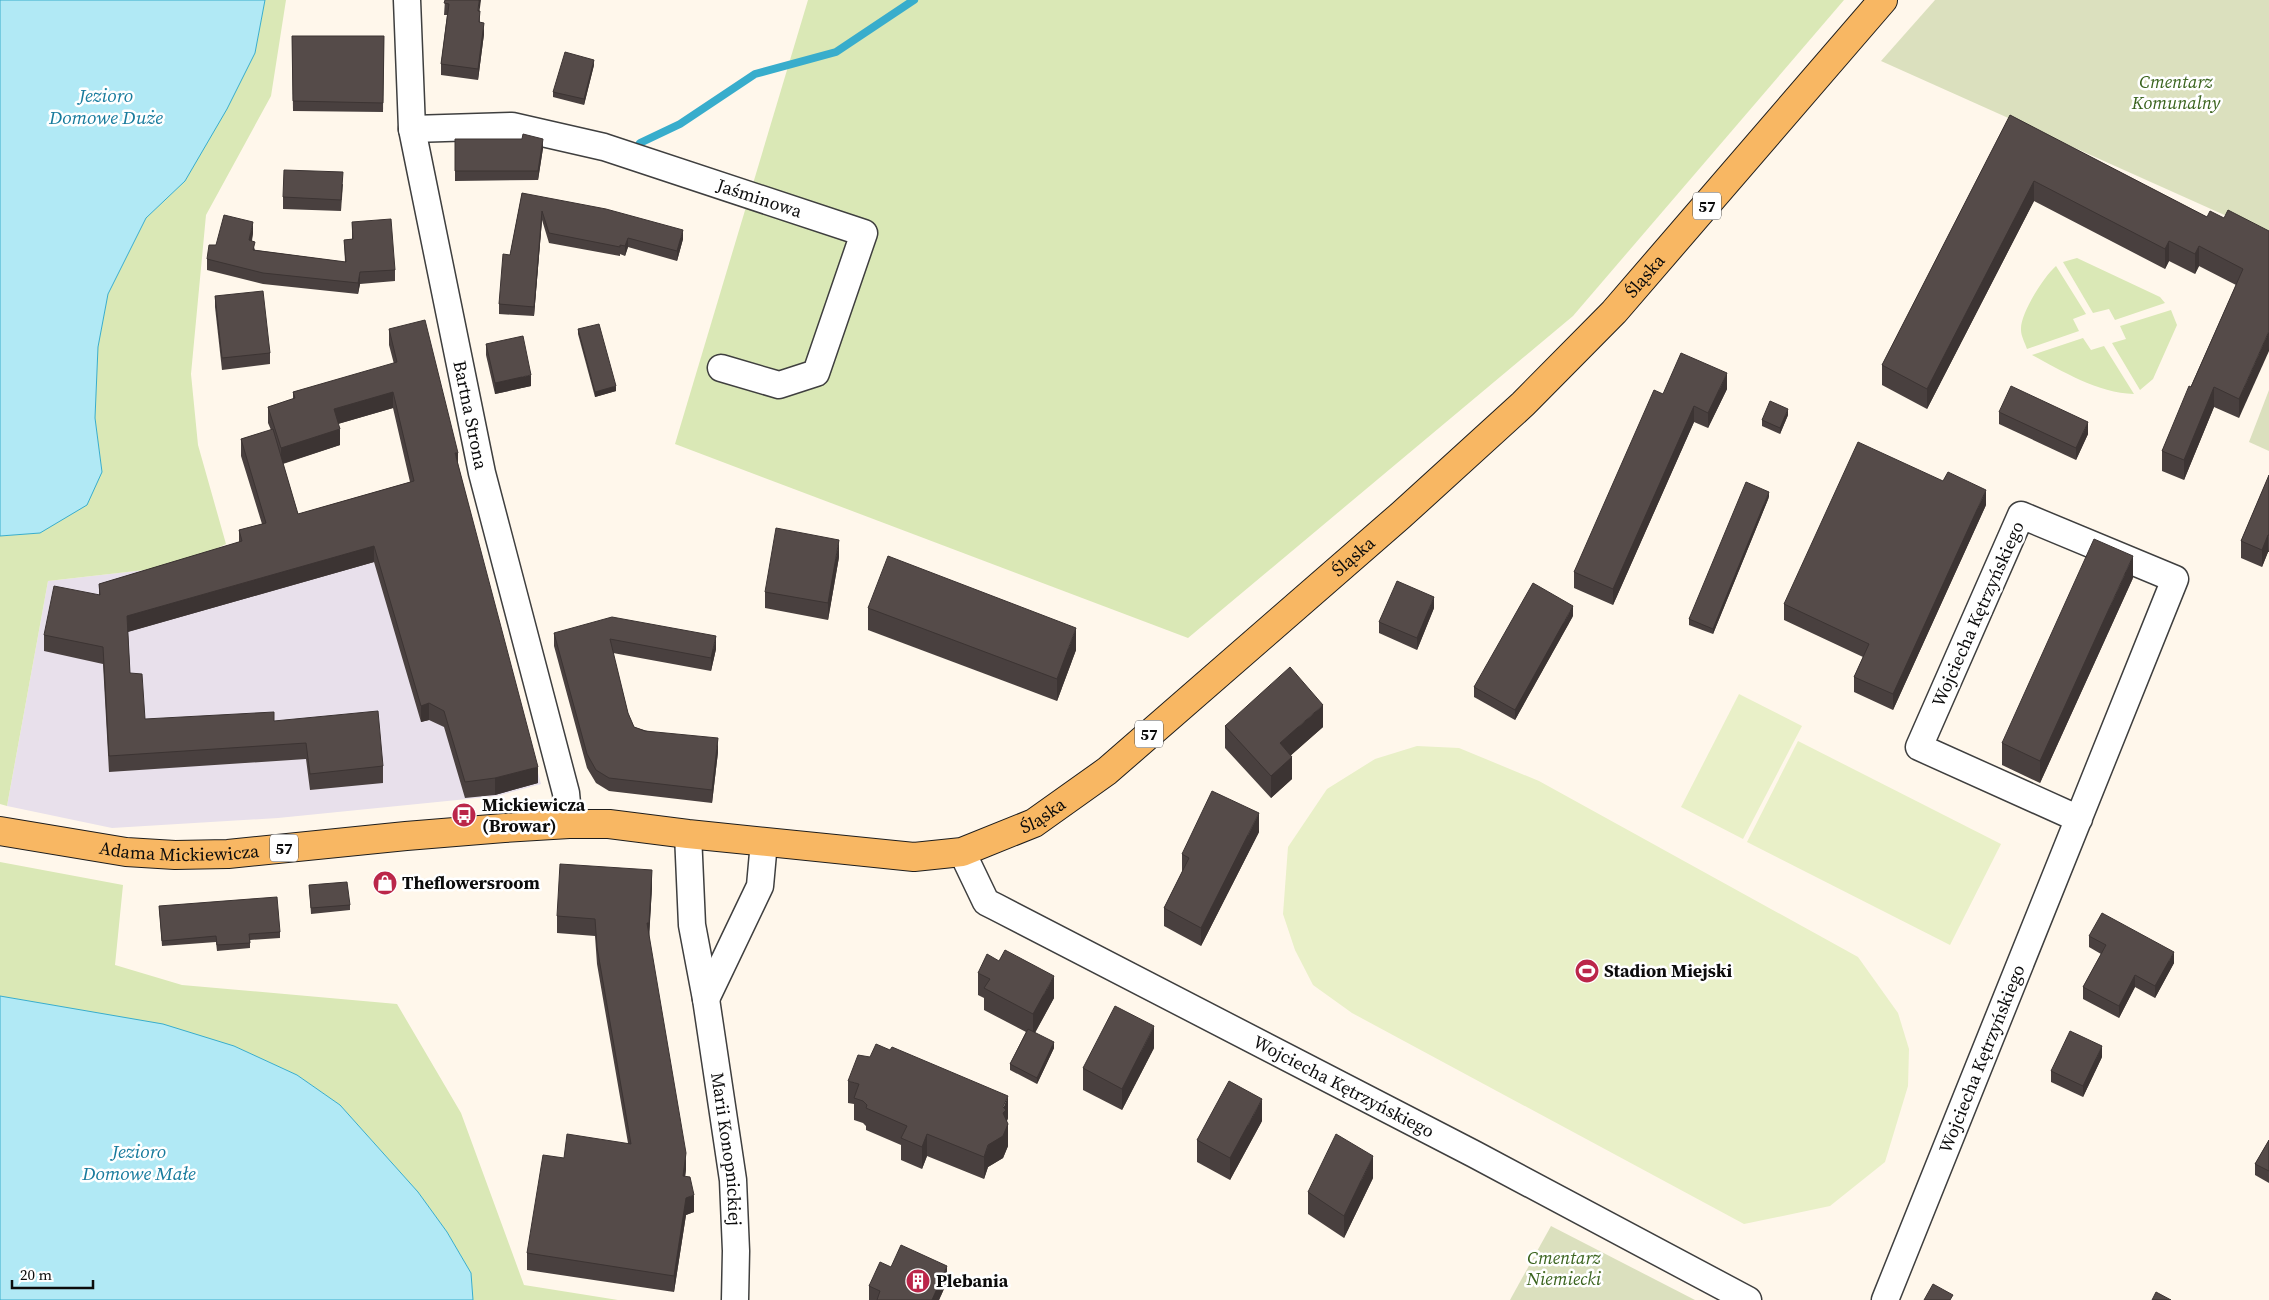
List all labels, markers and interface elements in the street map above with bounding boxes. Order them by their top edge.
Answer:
park label: Cmentarz Komunalny [2131,69,2221,115]
water label: Jezioro Domowe Duże [48,82,163,130]
street label: Jaśminowa [713,172,806,224]
road number: 57 [1693,192,1721,220]
street label: Śląska [1619,248,1671,303]
street label: Bartna Strona [447,358,494,473]
street label: Wojciecha Kętrzyńskiego [1925,517,2030,711]
street label: Śląska [1326,530,1381,582]
road number: 57 [1135,721,1163,748]
street label: Śląska [1016,791,1071,839]
place label: Mickiewicza (Browar) [482,792,586,838]
bus stop icon: Mickiewicza (Browar) [451,802,477,828]
road number: 57 [270,834,298,861]
street label: Adama Mickiewicza [98,835,261,867]
shop icon: Theflowersroom [372,870,398,896]
place label: Theflowersroom [402,870,540,895]
sports icon: Stadion Miejski [1574,958,1600,984]
place label: Stadion Miejski [1604,958,1732,983]
street label: Wojciecha Kętrzyńskiego [1932,961,2031,1156]
street label: Wojciecha Kętrzyńskiego [1249,1029,1439,1143]
street label: Marii Konopnickiej [705,1071,748,1226]
water label: Jezioro Domowe Małe [81,1138,196,1186]
park label: Cmentarz Niemiecki [1526,1245,1602,1291]
scale bar [12,1258,94,1290]
text: 20 m [20,1264,52,1285]
building icon: Plebania [905,1268,931,1294]
place label: Plebania [936,1268,1009,1293]

